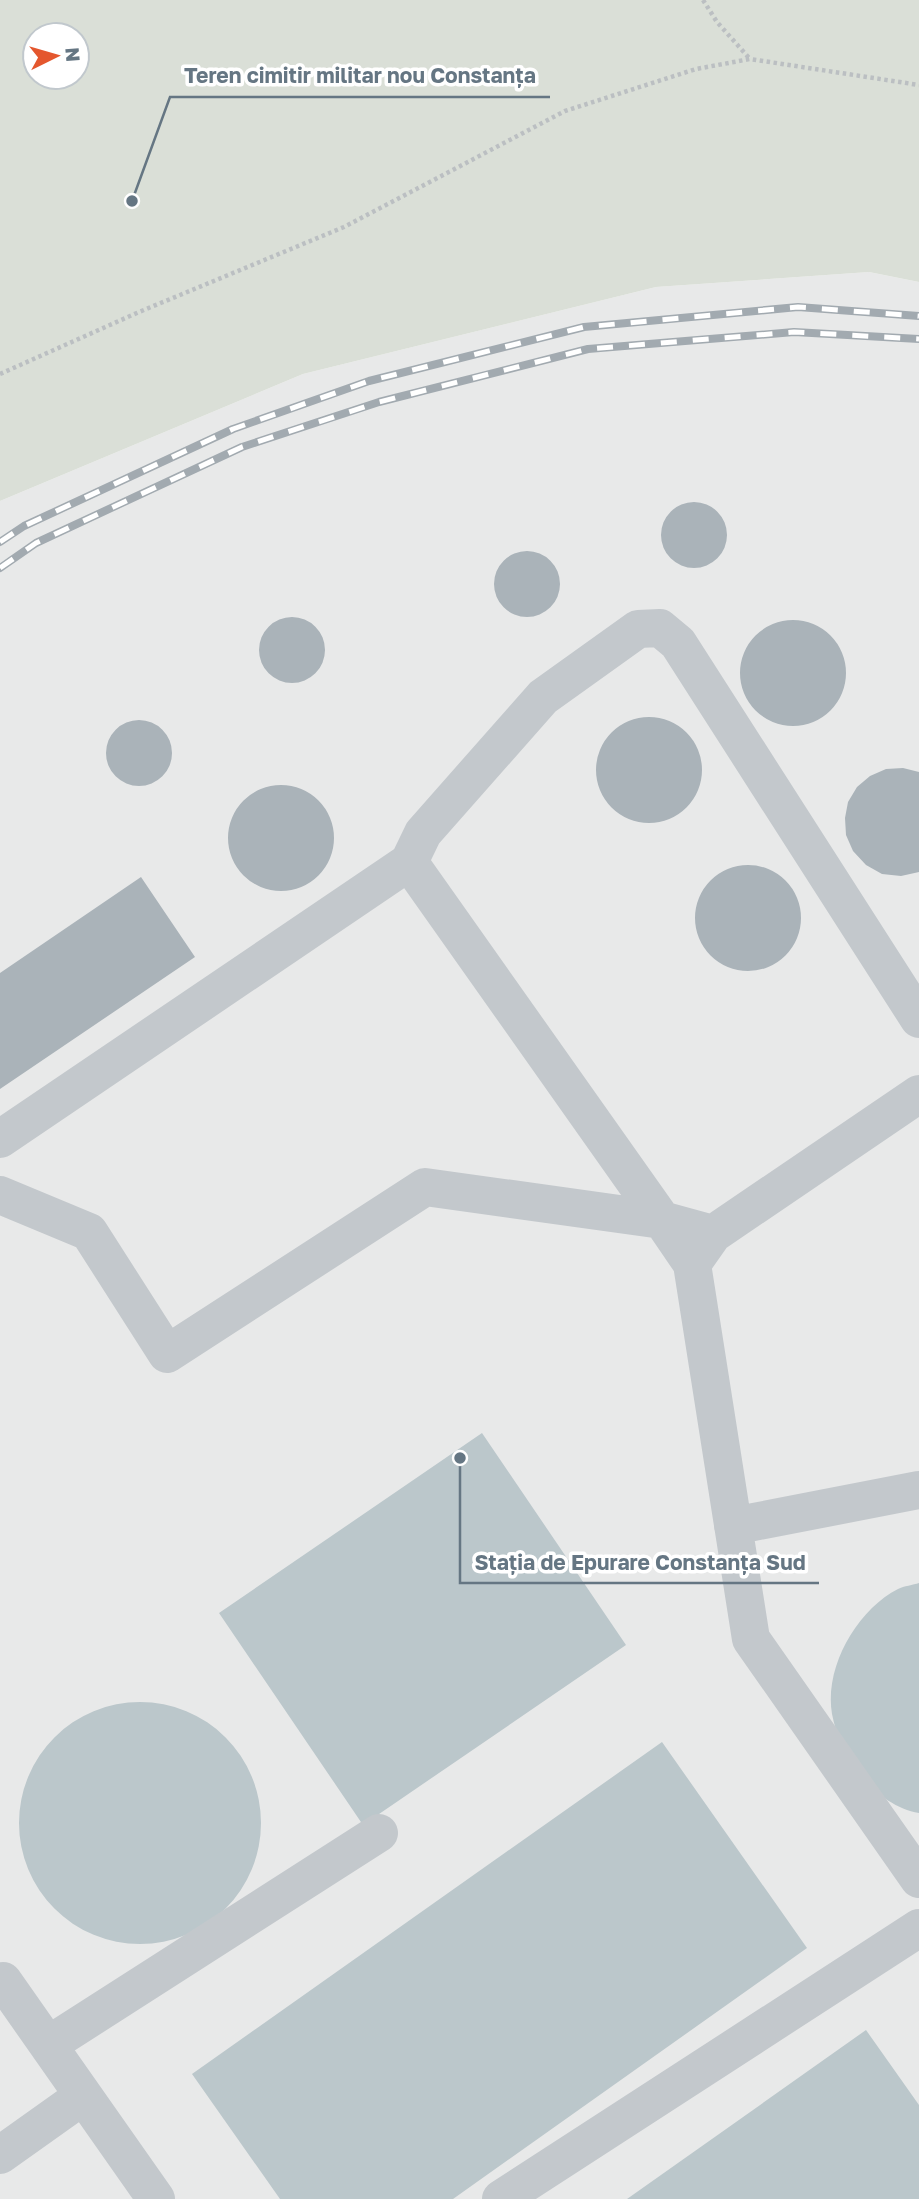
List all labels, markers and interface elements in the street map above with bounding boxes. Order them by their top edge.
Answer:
north arrow [21,21,91,91]
text: N [61,46,86,63]
callout: Teren cimitir militar nou Constanța [170,55,550,97]
text: Teren cimitir militar nou Constanța [184,62,536,88]
callout: Stația de Epurare Constanța Sud [460,1541,819,1583]
text: Stația de Epurare Constanța Sud [474,1549,806,1575]

